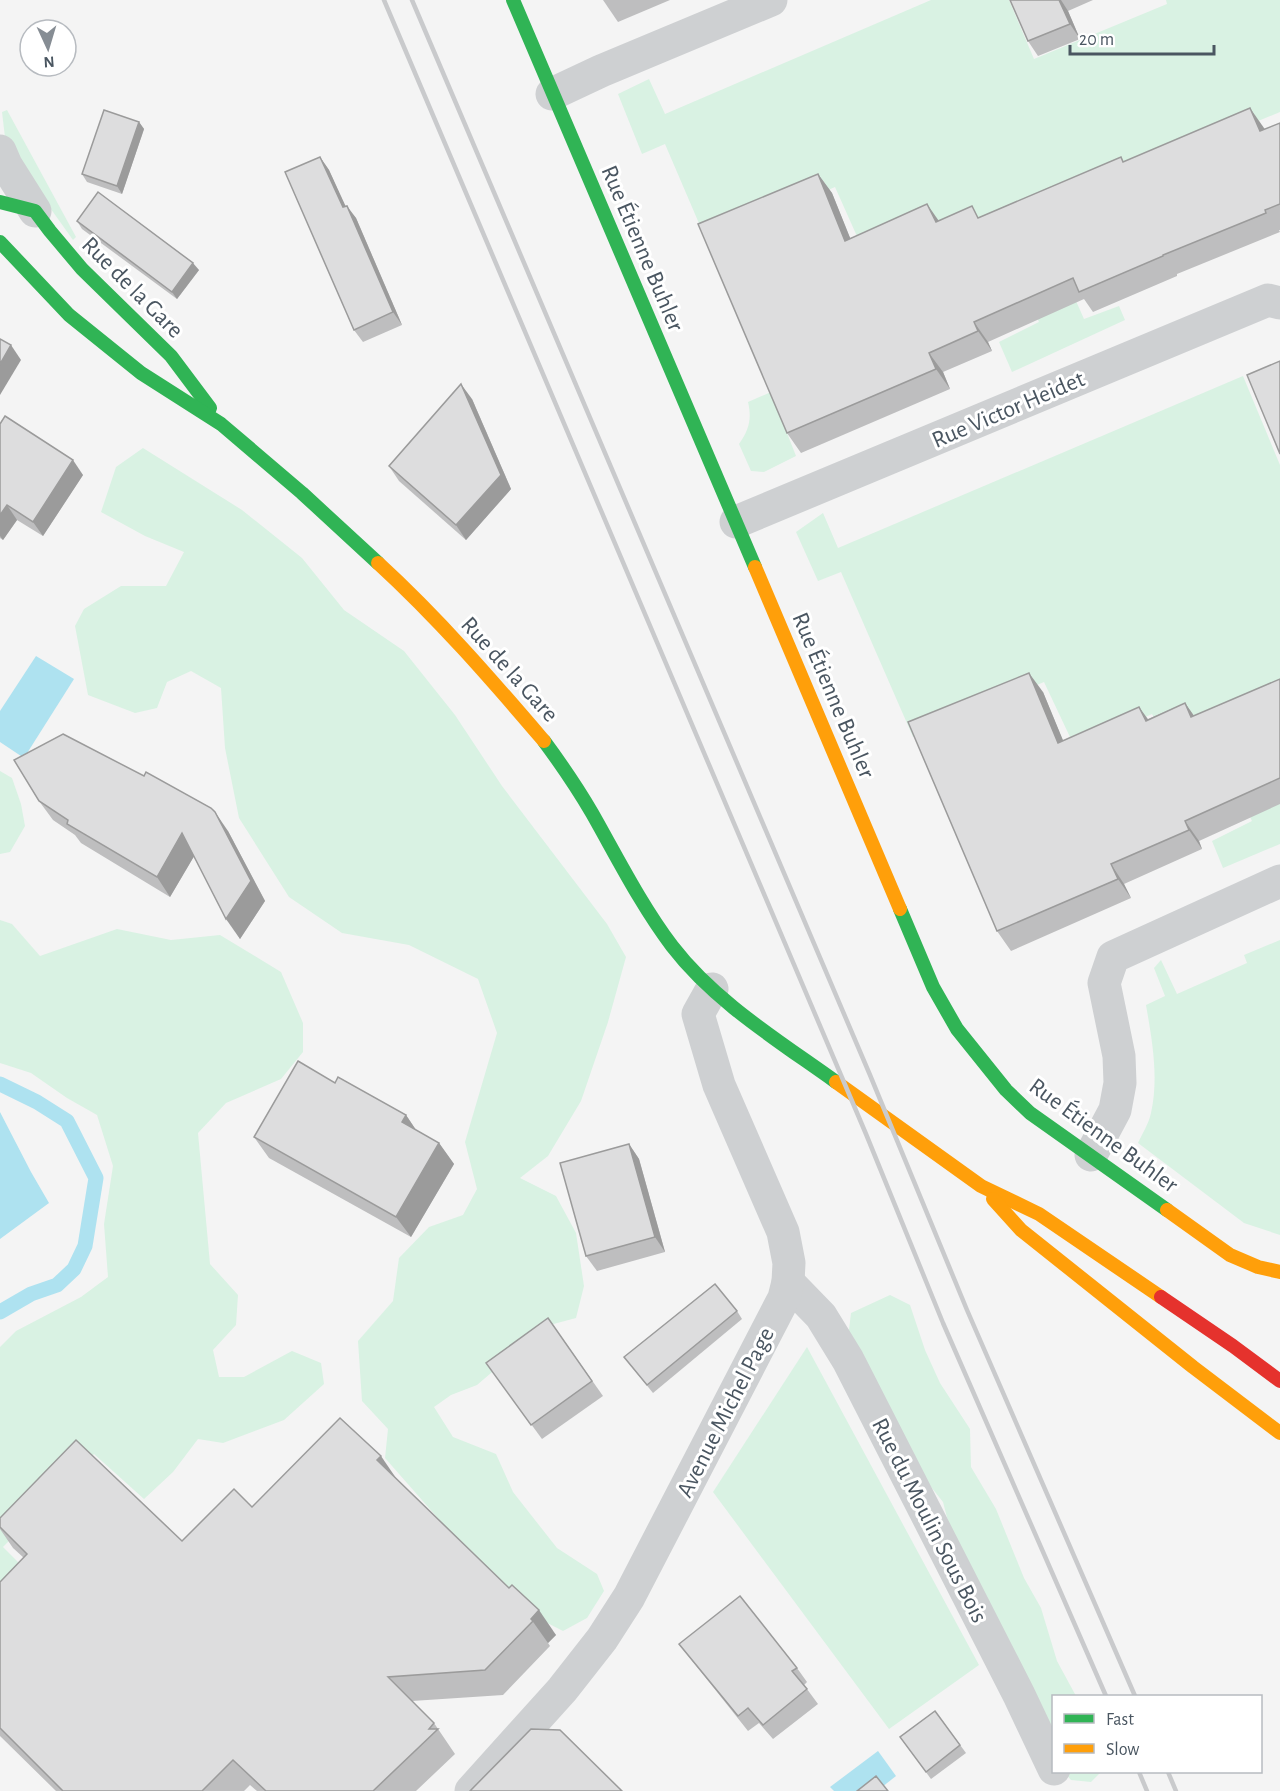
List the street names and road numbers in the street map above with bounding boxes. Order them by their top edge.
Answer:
street label: Rue Étienne Buhler [596,161,690,335]
street label: Rue de la Gare [77,232,188,343]
street label: Rue Victor Heidet [929,367,1089,453]
street label: Rue Étienne Buhler [787,608,881,782]
street label: Rue de la Gare [456,612,562,727]
street label: Rue Étienne Buhler [1025,1072,1184,1198]
street label: Avenue Michel Page [673,1324,779,1501]
street label: Rue du Moulin Sous Bois [867,1414,991,1627]

